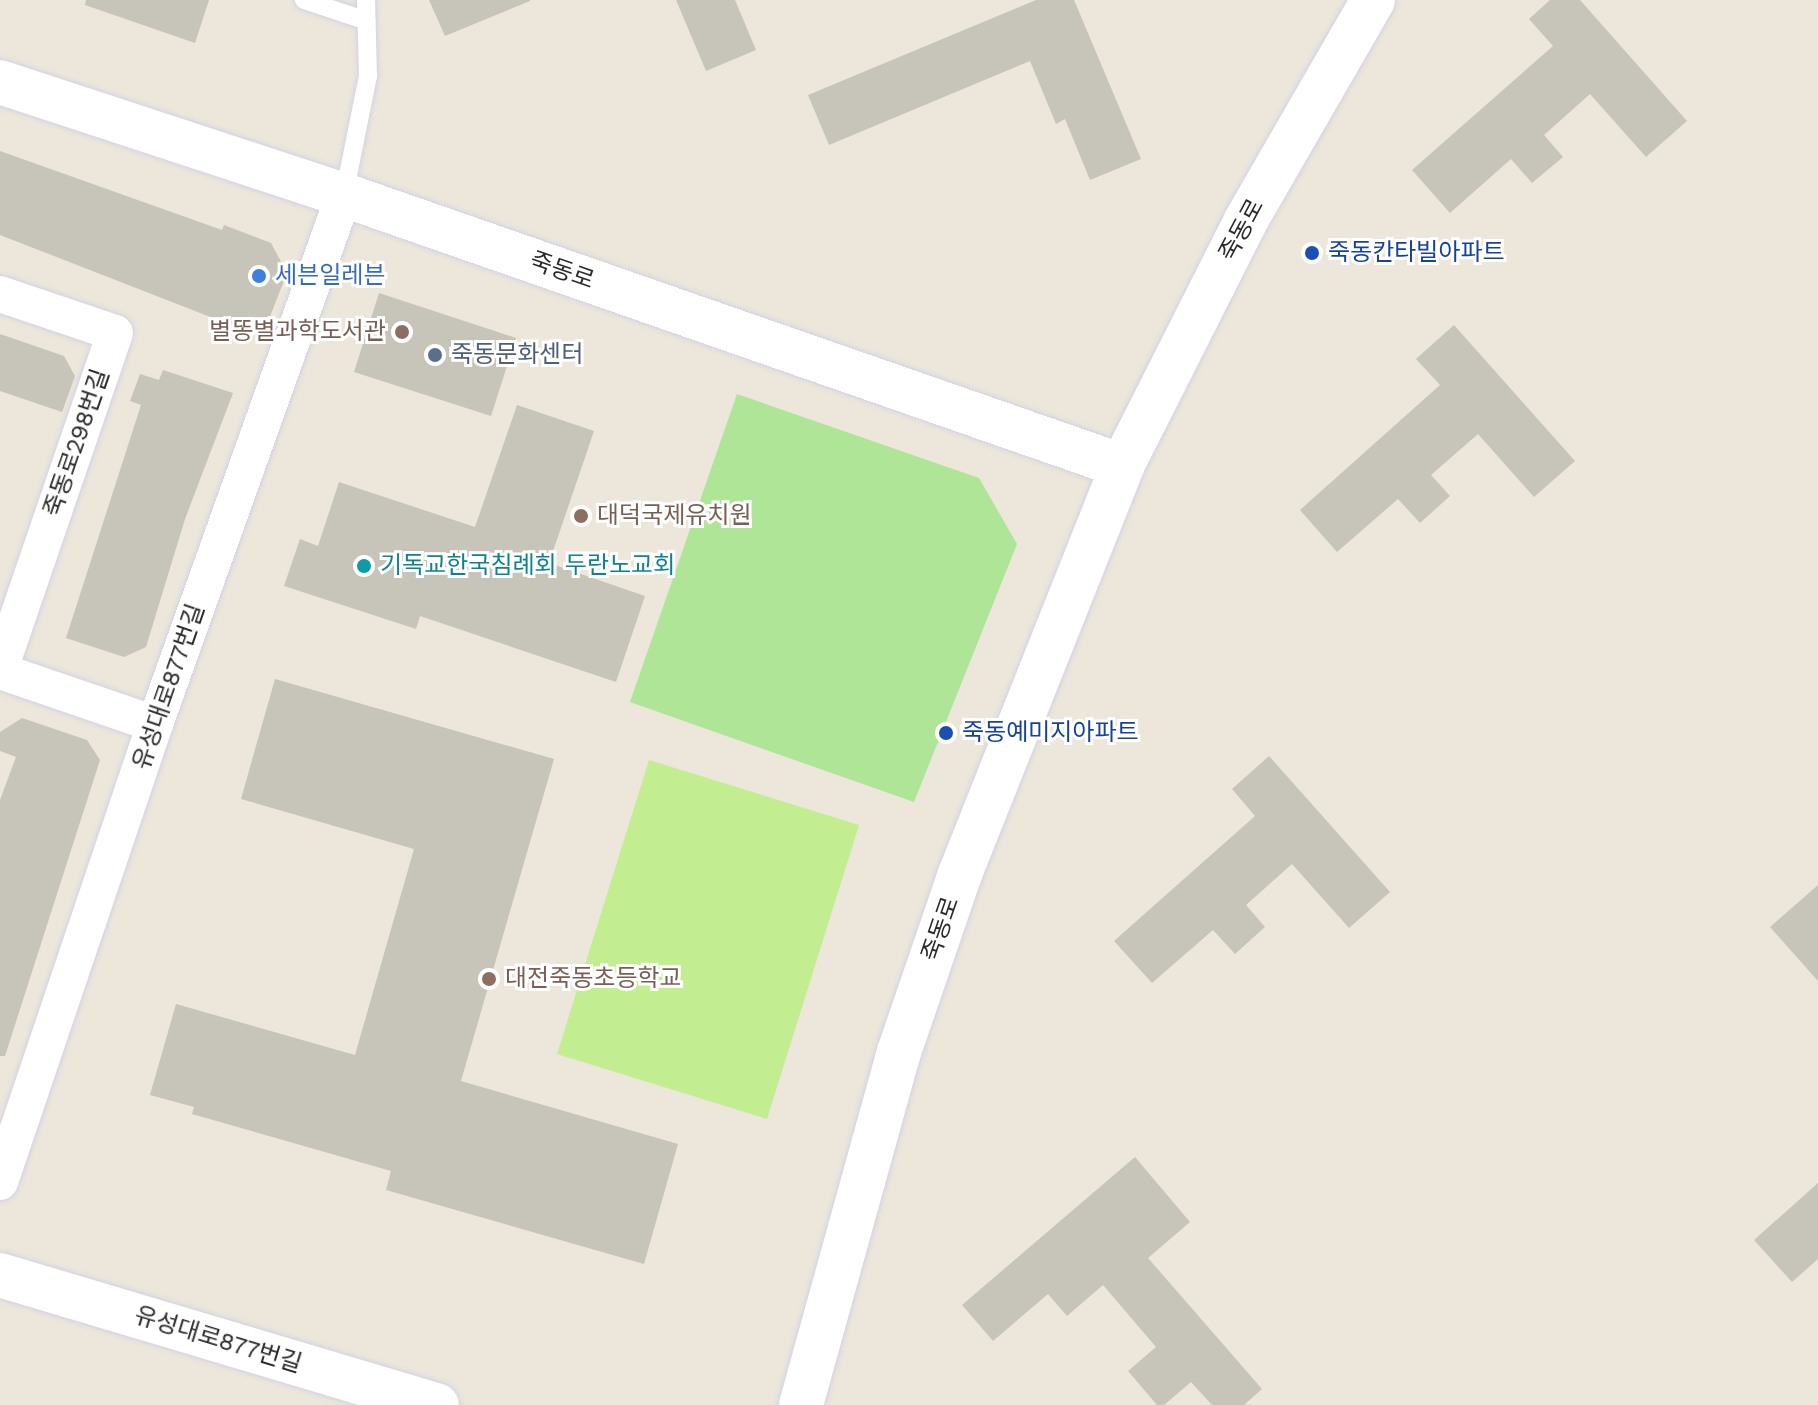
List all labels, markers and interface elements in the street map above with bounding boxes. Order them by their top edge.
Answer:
street label: 죽동로 [1214,194,1270,266]
place label: 죽동칸타빌아파트 [1328,239,1505,267]
marker: 죽동칸타빌아파트 [1303,244,1321,262]
street label: 죽동로 [526,247,598,295]
place label: 세븐일레븐 [275,262,385,290]
marker: 세븐일레븐 [250,267,268,285]
place label: 별똥별과학도서관 [209,318,386,346]
marker: 별똥별과학도서관 [393,323,411,341]
place label: 죽동문화센터 [451,341,583,369]
marker: 죽동문화센터 [426,346,444,364]
street label: 죽동로298번길 [38,366,116,520]
place label: 대덕국제유치원 [597,502,752,530]
marker: 대덕국제유치원 [572,507,590,525]
place label: 기독교한국침례회 두란노교회 [380,552,675,580]
marker: 기독교한국침례회 두란노교회 [355,557,373,575]
street label: 유성대로877번길 [127,600,211,774]
place label: 죽동예미지아파트 [962,719,1139,747]
marker: 죽동예미지아파트 [937,724,955,742]
street label: 죽동로 [917,893,965,965]
place label: 대전죽동초등학교 [505,965,682,993]
marker: 대전죽동초등학교 [480,970,498,988]
street label: 유성대로877번길 [131,1301,305,1379]

